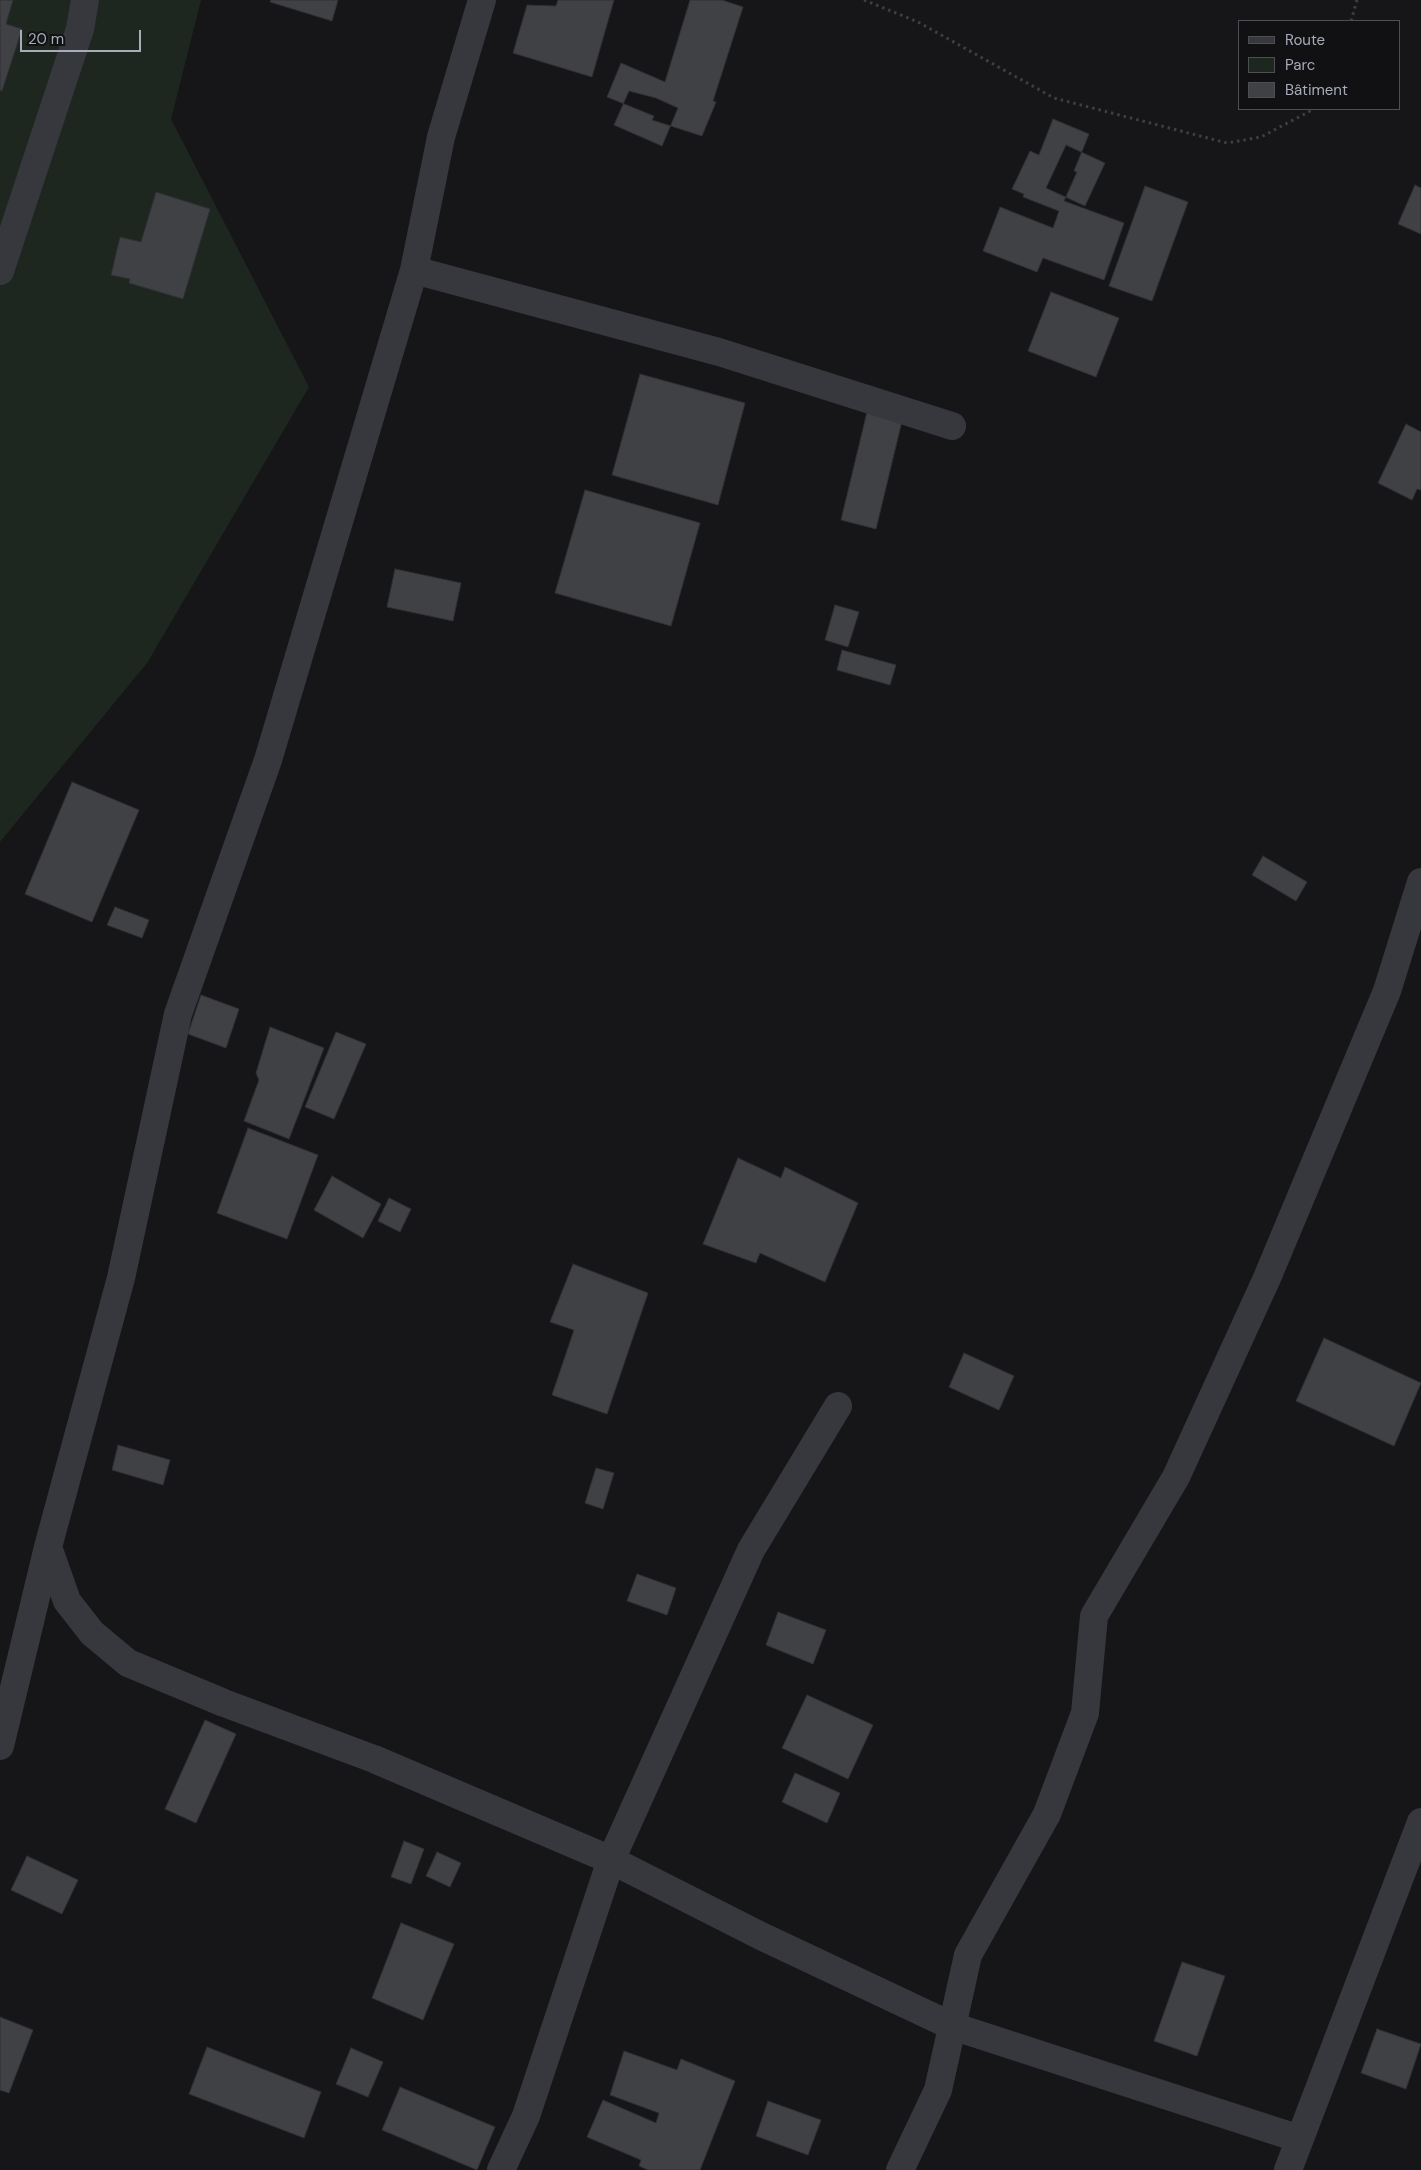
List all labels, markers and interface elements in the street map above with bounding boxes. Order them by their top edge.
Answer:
scale bar [22,20,144,52]
legend [1238,20,1401,110]
text: 20 m [28,29,64,49]
text: Route [1285,30,1325,50]
text: Parc [1285,55,1315,75]
text: Bâtiment [1285,80,1348,100]

